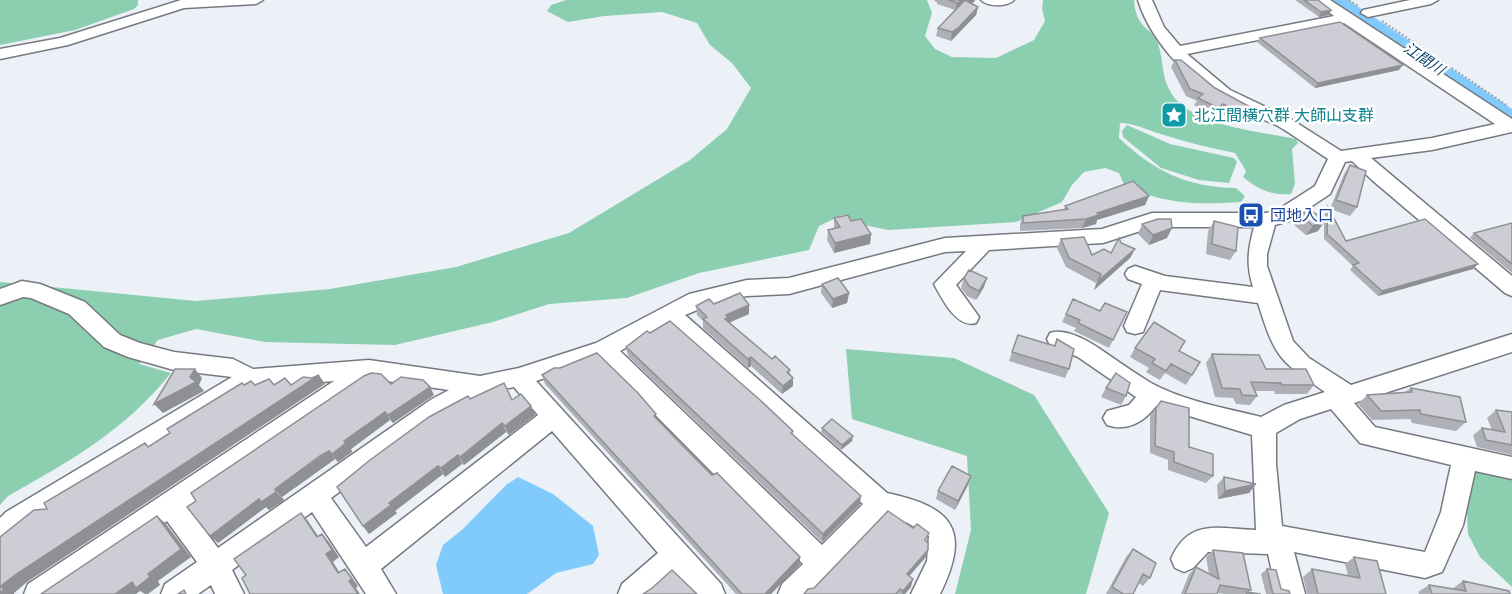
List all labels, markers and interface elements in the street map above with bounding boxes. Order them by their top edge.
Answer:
water label: 江間川 [1401,39,1449,79]
place icon: 北江間横穴群 大師山支群 [1159,100,1189,130]
place label: 北江間横穴群 大師山支群 [1194,106,1374,125]
bus stop icon: 団地入口 [1236,200,1266,230]
place label: 団地入口 [1270,206,1334,225]

